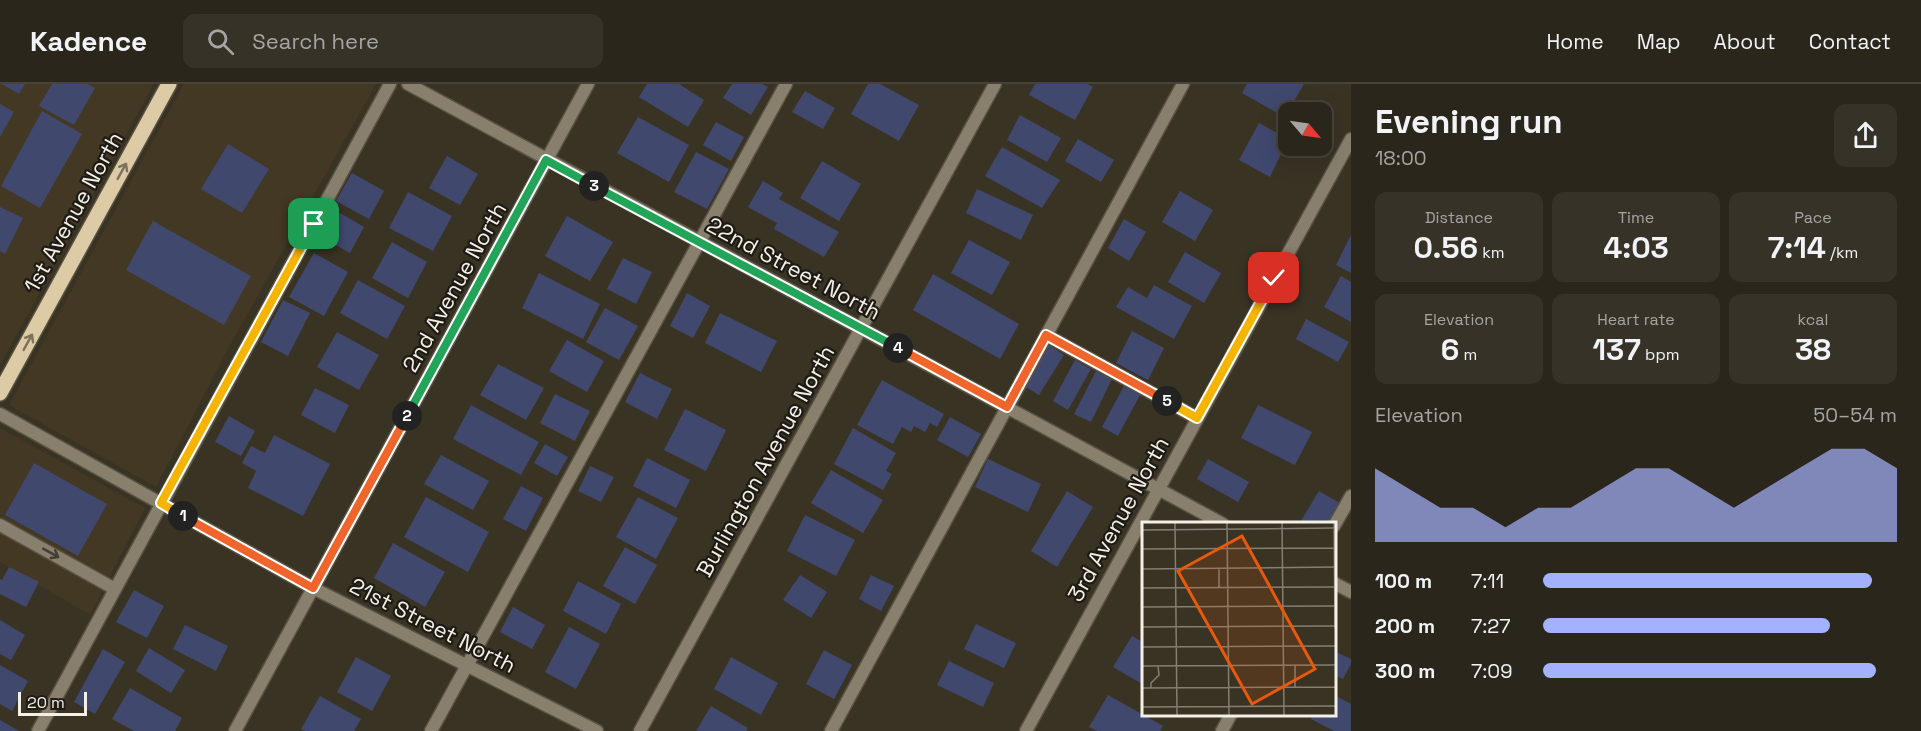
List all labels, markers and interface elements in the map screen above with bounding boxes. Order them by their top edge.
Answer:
search box [183,14,603,68]
text: Kadence [30,23,147,59]
icon: search [204,25,237,58]
text: Search here [252,27,379,55]
text: Home [1546,28,1604,55]
text: Map [1637,28,1681,55]
text: About [1714,28,1776,55]
text: Contact [1809,28,1891,55]
text: Evening run [1375,101,1563,143]
north arrow [1278,102,1332,156]
map controls [1278,102,1332,156]
button: share [1834,104,1897,167]
street label: 1st Avenue North [17,127,129,297]
text: 18:00 [1375,145,1427,171]
one-way arrow [116,163,128,180]
pin: 3 [579,171,609,201]
text: 3 [589,175,599,196]
street label: 2nd Avenue North [396,197,512,377]
pin [288,198,339,249]
icon: arrive [297,207,330,240]
text: Distance [1425,207,1493,228]
text: Time [1618,207,1654,228]
text: Pace [1794,207,1832,228]
street label: 22nd Street North [702,210,886,326]
text: 0.56 [1413,228,1478,267]
text: 4:03 [1603,228,1669,267]
text: 7:14 [1768,228,1826,267]
text: km [1478,242,1505,263]
text: /km [1826,242,1858,263]
pin [1248,252,1299,303]
icon: check [1257,261,1290,294]
text: Elevation [1424,309,1494,330]
text: Heart rate [1597,309,1675,330]
text: kcal [1798,309,1828,330]
text: 6 [1441,330,1459,369]
text: 137 [1593,330,1641,369]
text: 38 [1795,330,1831,369]
pin: 4 [883,333,913,363]
one-way arrow [22,334,34,351]
text: 4 [893,337,903,358]
street label: Burlington Avenue North [690,340,840,582]
text: m [1459,344,1477,365]
text: bpm [1641,344,1679,365]
pin: 5 [1152,386,1182,416]
text: 5 [1162,390,1172,411]
pin: 2 [392,401,422,431]
text: Elevation [1375,402,1463,428]
text: 50–54 m [1813,402,1897,428]
text: 2 [402,405,412,426]
street label: 3rd Avenue North [1061,432,1175,606]
pin: 1 [168,501,198,531]
text: 1 [179,505,187,526]
inset map [1142,522,1336,716]
one-way arrow [42,548,59,560]
text: 100 m [1375,568,1432,594]
text: 7:11 [1471,568,1504,594]
street label: 21st Street North [345,571,521,679]
text: 200 m [1375,613,1435,639]
text: 7:27 [1471,613,1511,639]
text: 300 m [1375,658,1435,684]
text: 7:09 [1471,658,1512,684]
scale bar [18,689,87,716]
text: 20 m [27,692,65,713]

